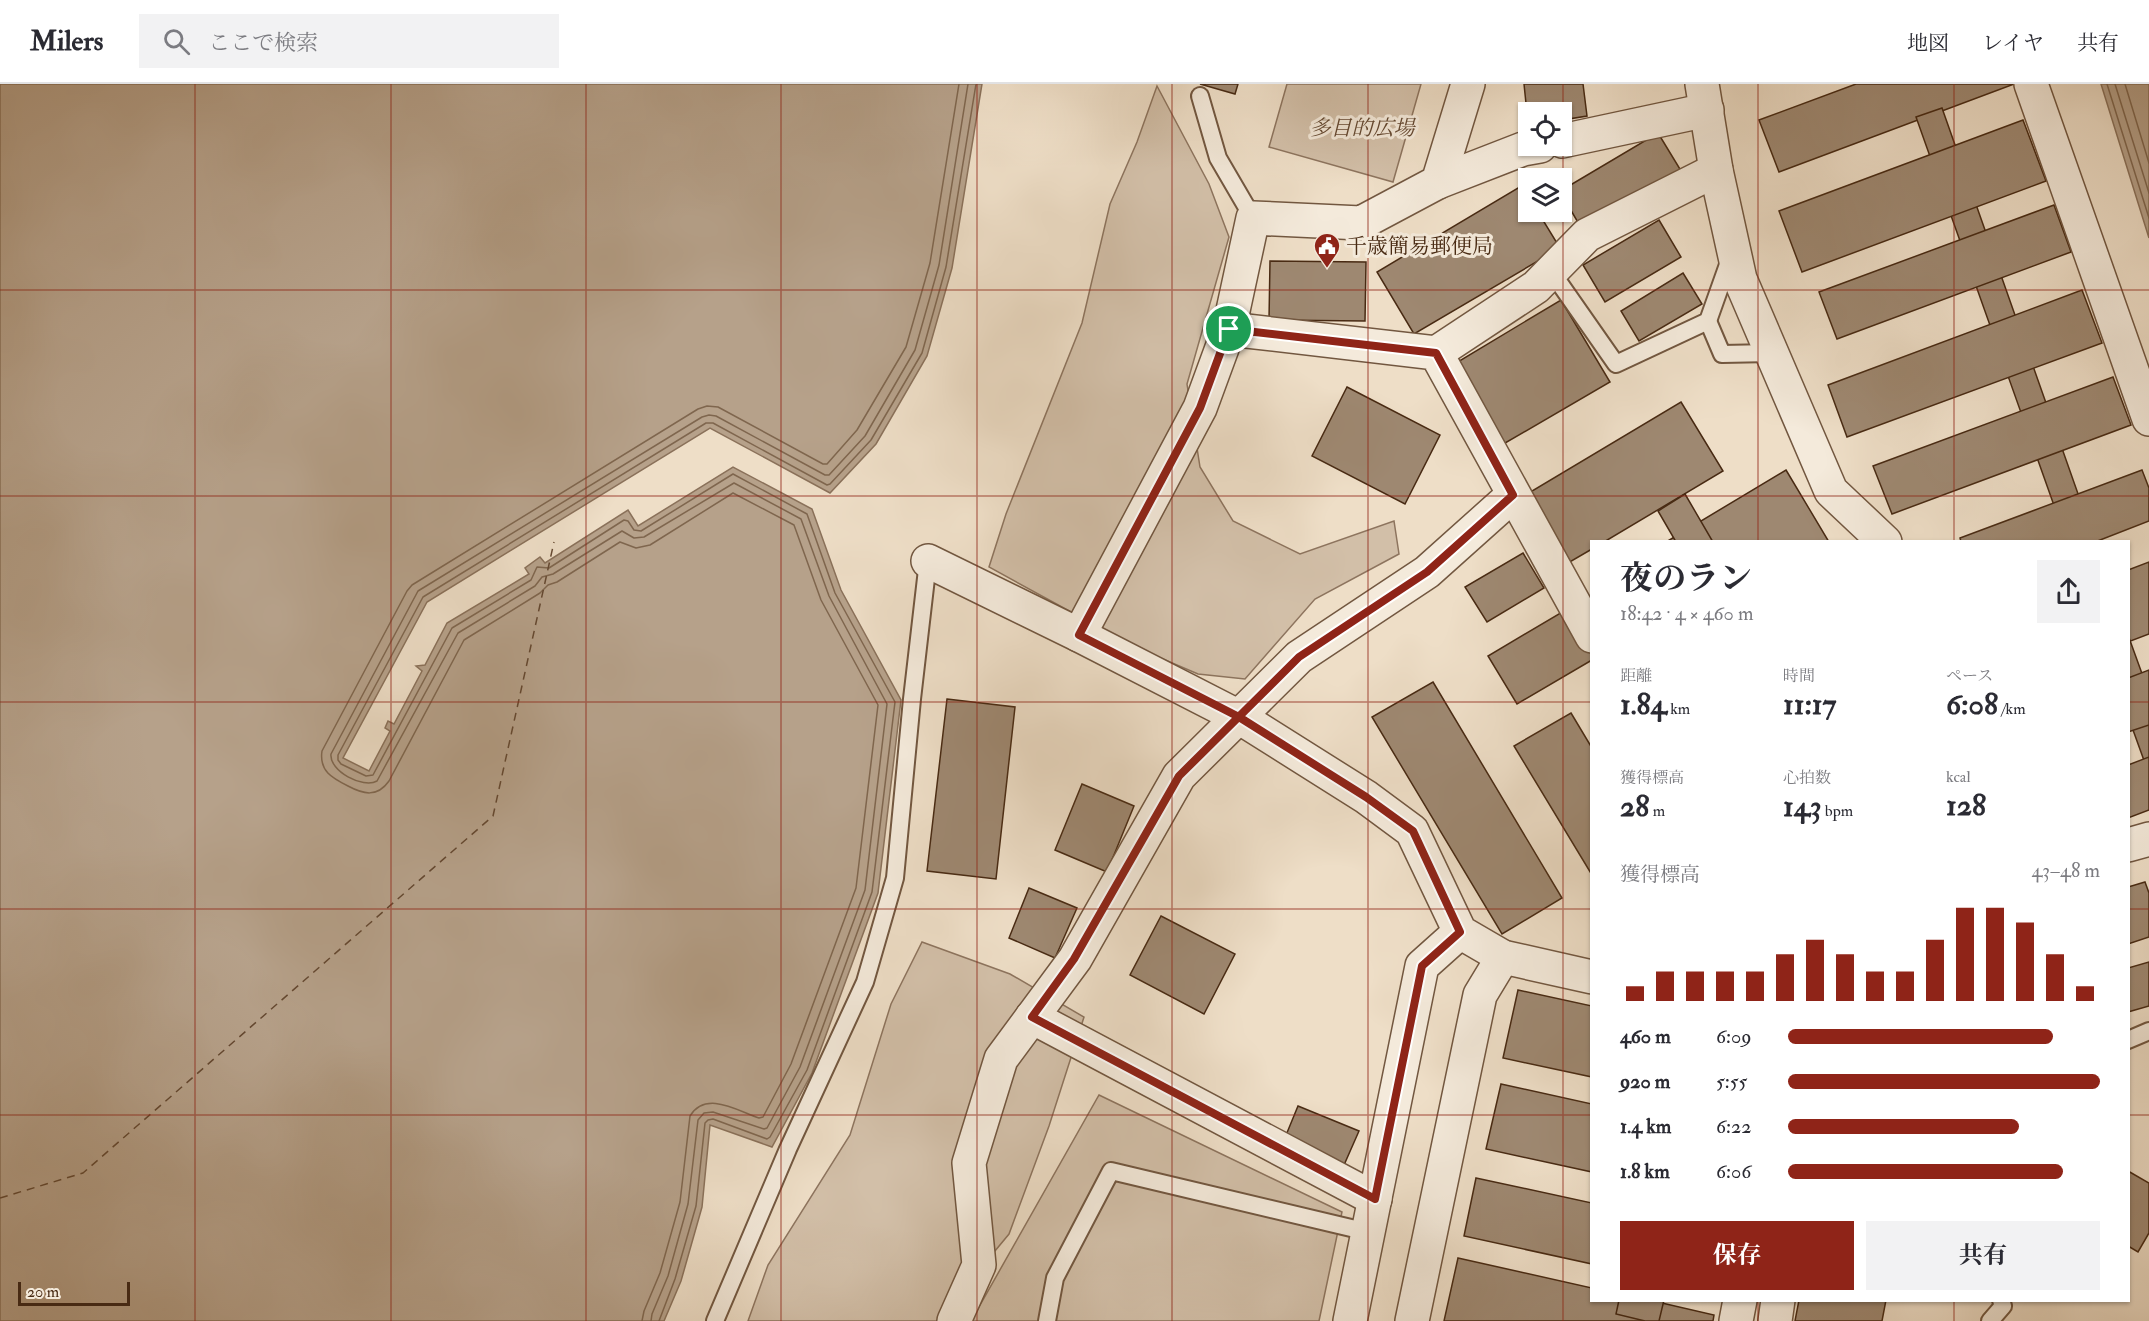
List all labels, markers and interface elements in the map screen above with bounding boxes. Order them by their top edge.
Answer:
search box [139,14,559,68]
text: Milers [30,24,103,59]
icon: search [160,25,193,58]
text: ここで検索 [208,29,318,57]
text: 地図 [1907,30,1949,57]
text: レイヤ [1982,30,2044,57]
text: 共有 [2077,30,2119,57]
map controls [1518,102,1572,222]
button: locate [1518,102,1572,156]
park label: 多目的広場 [1310,115,1416,142]
button: layers [1518,168,1572,222]
public building icon: 千歳簡易郵便局 [1312,231,1342,269]
place label: 千歳簡易郵便局 [1346,233,1493,260]
pin [1203,303,1254,354]
icon: arrive [1212,312,1245,345]
text: 夜のラン [1620,558,1752,599]
button: share [2037,560,2100,623]
text: 18:42 · 4 × 460 m [1620,601,1754,626]
text: 距離 [1620,666,1652,686]
text: 時間 [1783,666,1815,686]
text: ペース [1946,666,1993,686]
text: 1.84 [1620,686,1667,723]
text: 11:17 [1783,686,1836,723]
text: 6:08 [1946,686,1998,723]
text: km [1667,699,1690,719]
text: /km [1998,699,2026,719]
text: kcal [1946,767,1971,787]
text: 獲得標高 [1620,768,1684,788]
text: 心拍数 [1783,768,1831,788]
text: 128 [1946,787,1986,824]
text: 28 [1620,788,1649,825]
text: 143 [1783,788,1821,825]
text: m [1649,801,1665,821]
text: bpm [1821,801,1853,821]
text: 43–48 m [2032,858,2100,883]
text: 獲得標高 [1620,862,1700,887]
text: 460 m [1620,1024,1671,1049]
text: 6:09 [1716,1024,1752,1049]
text: 920 m [1620,1069,1670,1094]
text: 5:55 [1716,1069,1747,1094]
text: 1.4 km [1620,1114,1671,1139]
text: 6:22 [1716,1114,1751,1139]
text: 1.8 km [1620,1159,1670,1184]
text: 6:06 [1716,1159,1751,1184]
button: 保存 [1620,1221,1854,1290]
button: 共有 [1866,1221,2100,1290]
scale bar [18,1279,130,1306]
text: 20 m [27,1282,59,1302]

